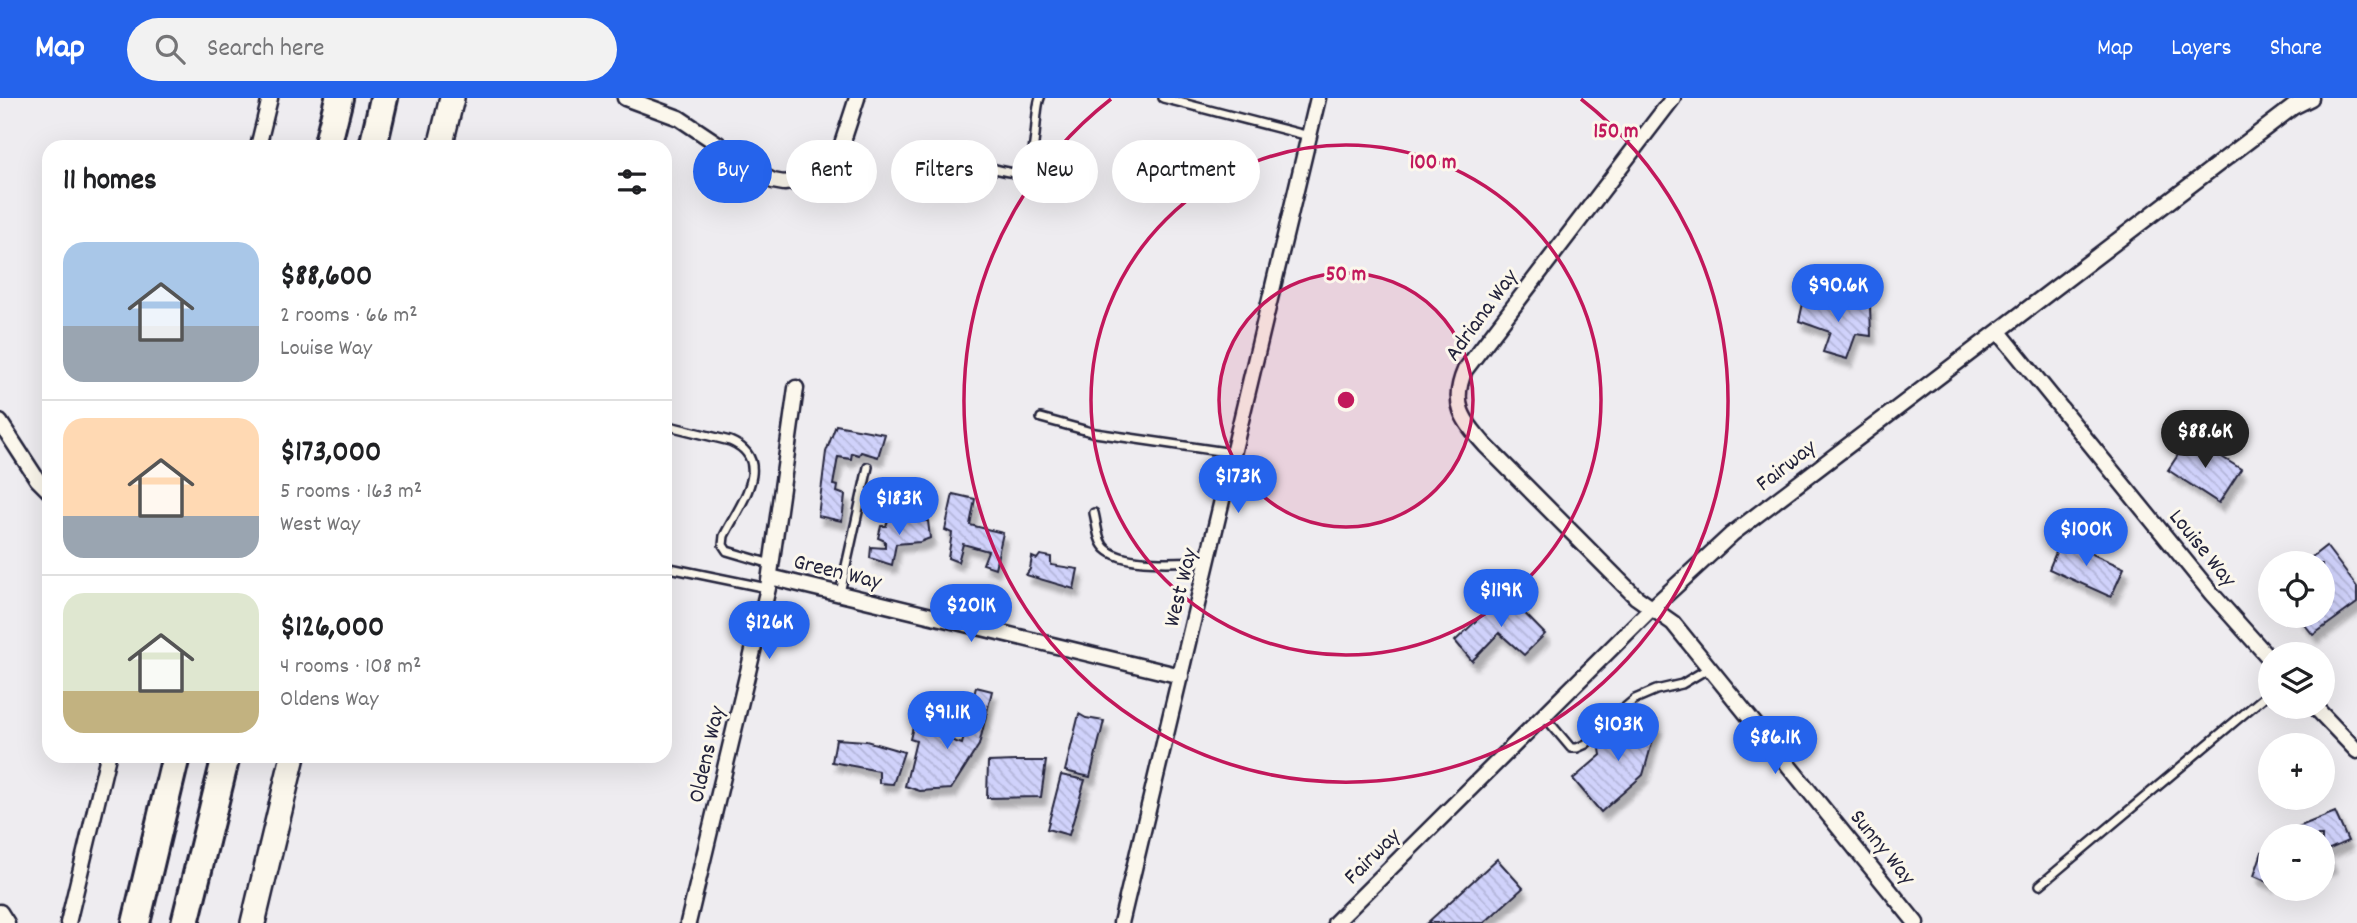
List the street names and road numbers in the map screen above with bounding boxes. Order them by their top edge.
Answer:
street label: Adriana Way [1438,263,1528,369]
street label: Fairway [1750,432,1825,501]
street label: Louise Way [2159,503,2244,596]
street label: West Way [1157,544,1208,631]
street label: Green Way [790,547,885,600]
street label: Oldens Way [681,702,736,806]
street label: Sunny Way [1840,803,1923,894]
street label: Fairway [1338,821,1410,893]

